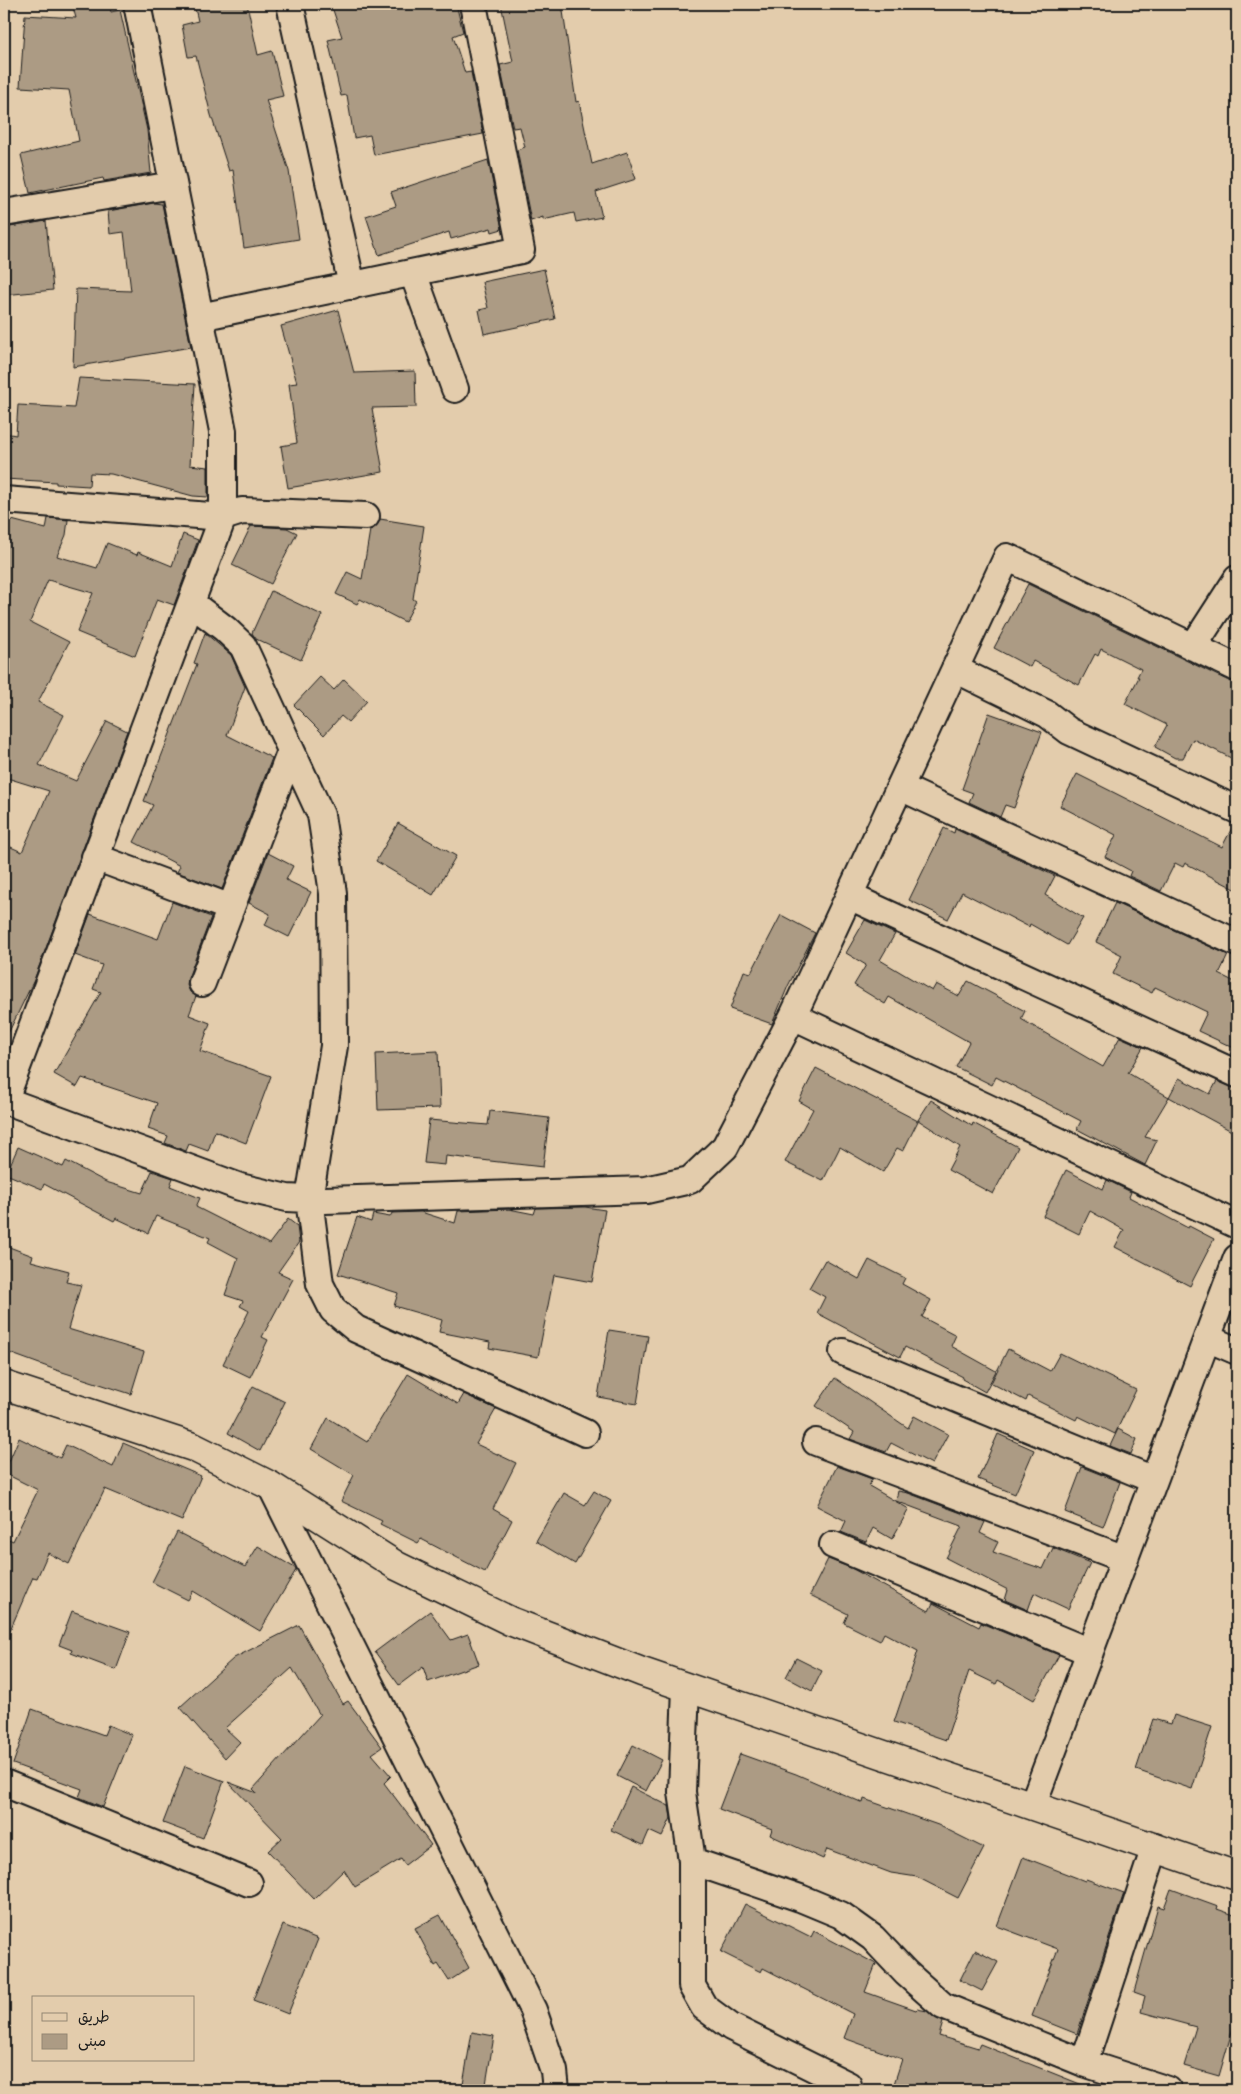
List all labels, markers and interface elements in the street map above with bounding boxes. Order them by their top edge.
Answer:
legend [32,1996,195,2062]
text: طريق [78,2007,110,2028]
text: مبنى [78,2031,106,2052]

